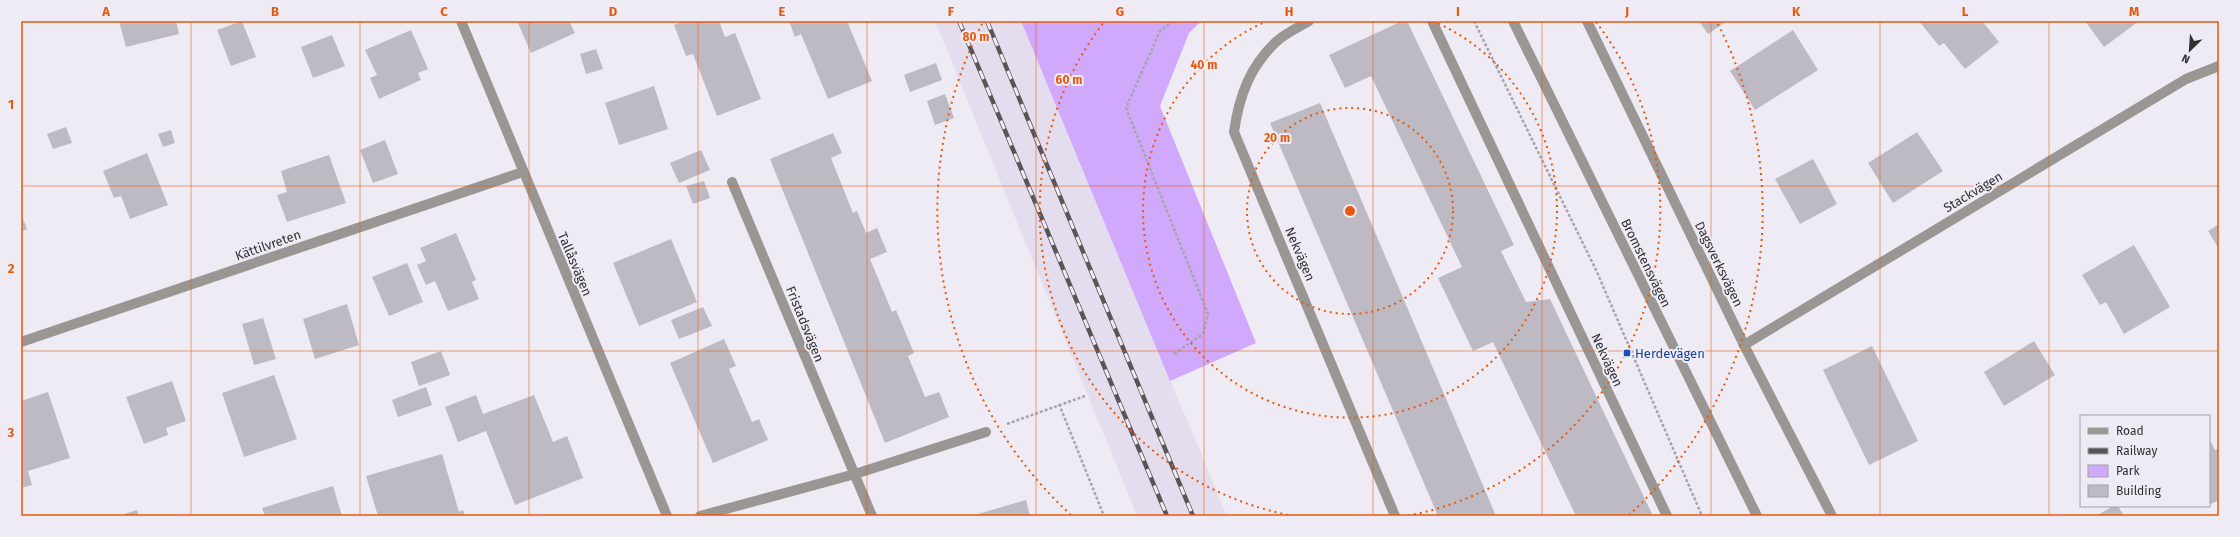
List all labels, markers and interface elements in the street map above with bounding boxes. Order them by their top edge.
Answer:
text: A [101,4,110,19]
text: B [271,4,279,19]
text: C [440,4,448,19]
text: D [609,4,618,19]
text: E [779,4,786,19]
text: F [948,4,955,19]
text: G [1116,4,1124,19]
text: H [1285,4,1293,19]
text: I [1456,4,1460,19]
text: J [1624,4,1629,19]
text: K [1792,4,1801,19]
text: L [1962,4,1969,19]
text: M [2129,4,2139,19]
text: 80 m [963,30,989,44]
north arrow [2170,30,2210,70]
text: N [2180,51,2192,66]
text: 40 m [1191,58,1217,72]
text: 60 m [1056,73,1082,87]
text: 1 [8,97,14,112]
text: 20 m [1264,131,1290,145]
street label: Stackvägen [1941,169,2005,215]
centre of rings [1343,204,1357,218]
street label: Bromstensvägen [1618,216,1674,310]
street label: Dagsverksvägen [1692,219,1746,309]
street label: Nekvägen [1282,225,1318,283]
street label: Kättilvreten [233,227,303,263]
street label: Tallåsvägen [555,230,595,298]
text: 2 [8,261,15,276]
street label: Fristadsvägen [783,284,827,364]
street label: Nekvägen [1588,331,1626,389]
place label: Herdevägen [1635,346,1705,361]
marker: Herdevägen [1622,348,1632,358]
legend [2080,415,2210,507]
text: Road [2116,424,2144,438]
text: 3 [7,425,15,440]
text: Railway [2116,444,2157,458]
text: Park [2116,464,2140,478]
text: Building [2116,484,2162,498]

